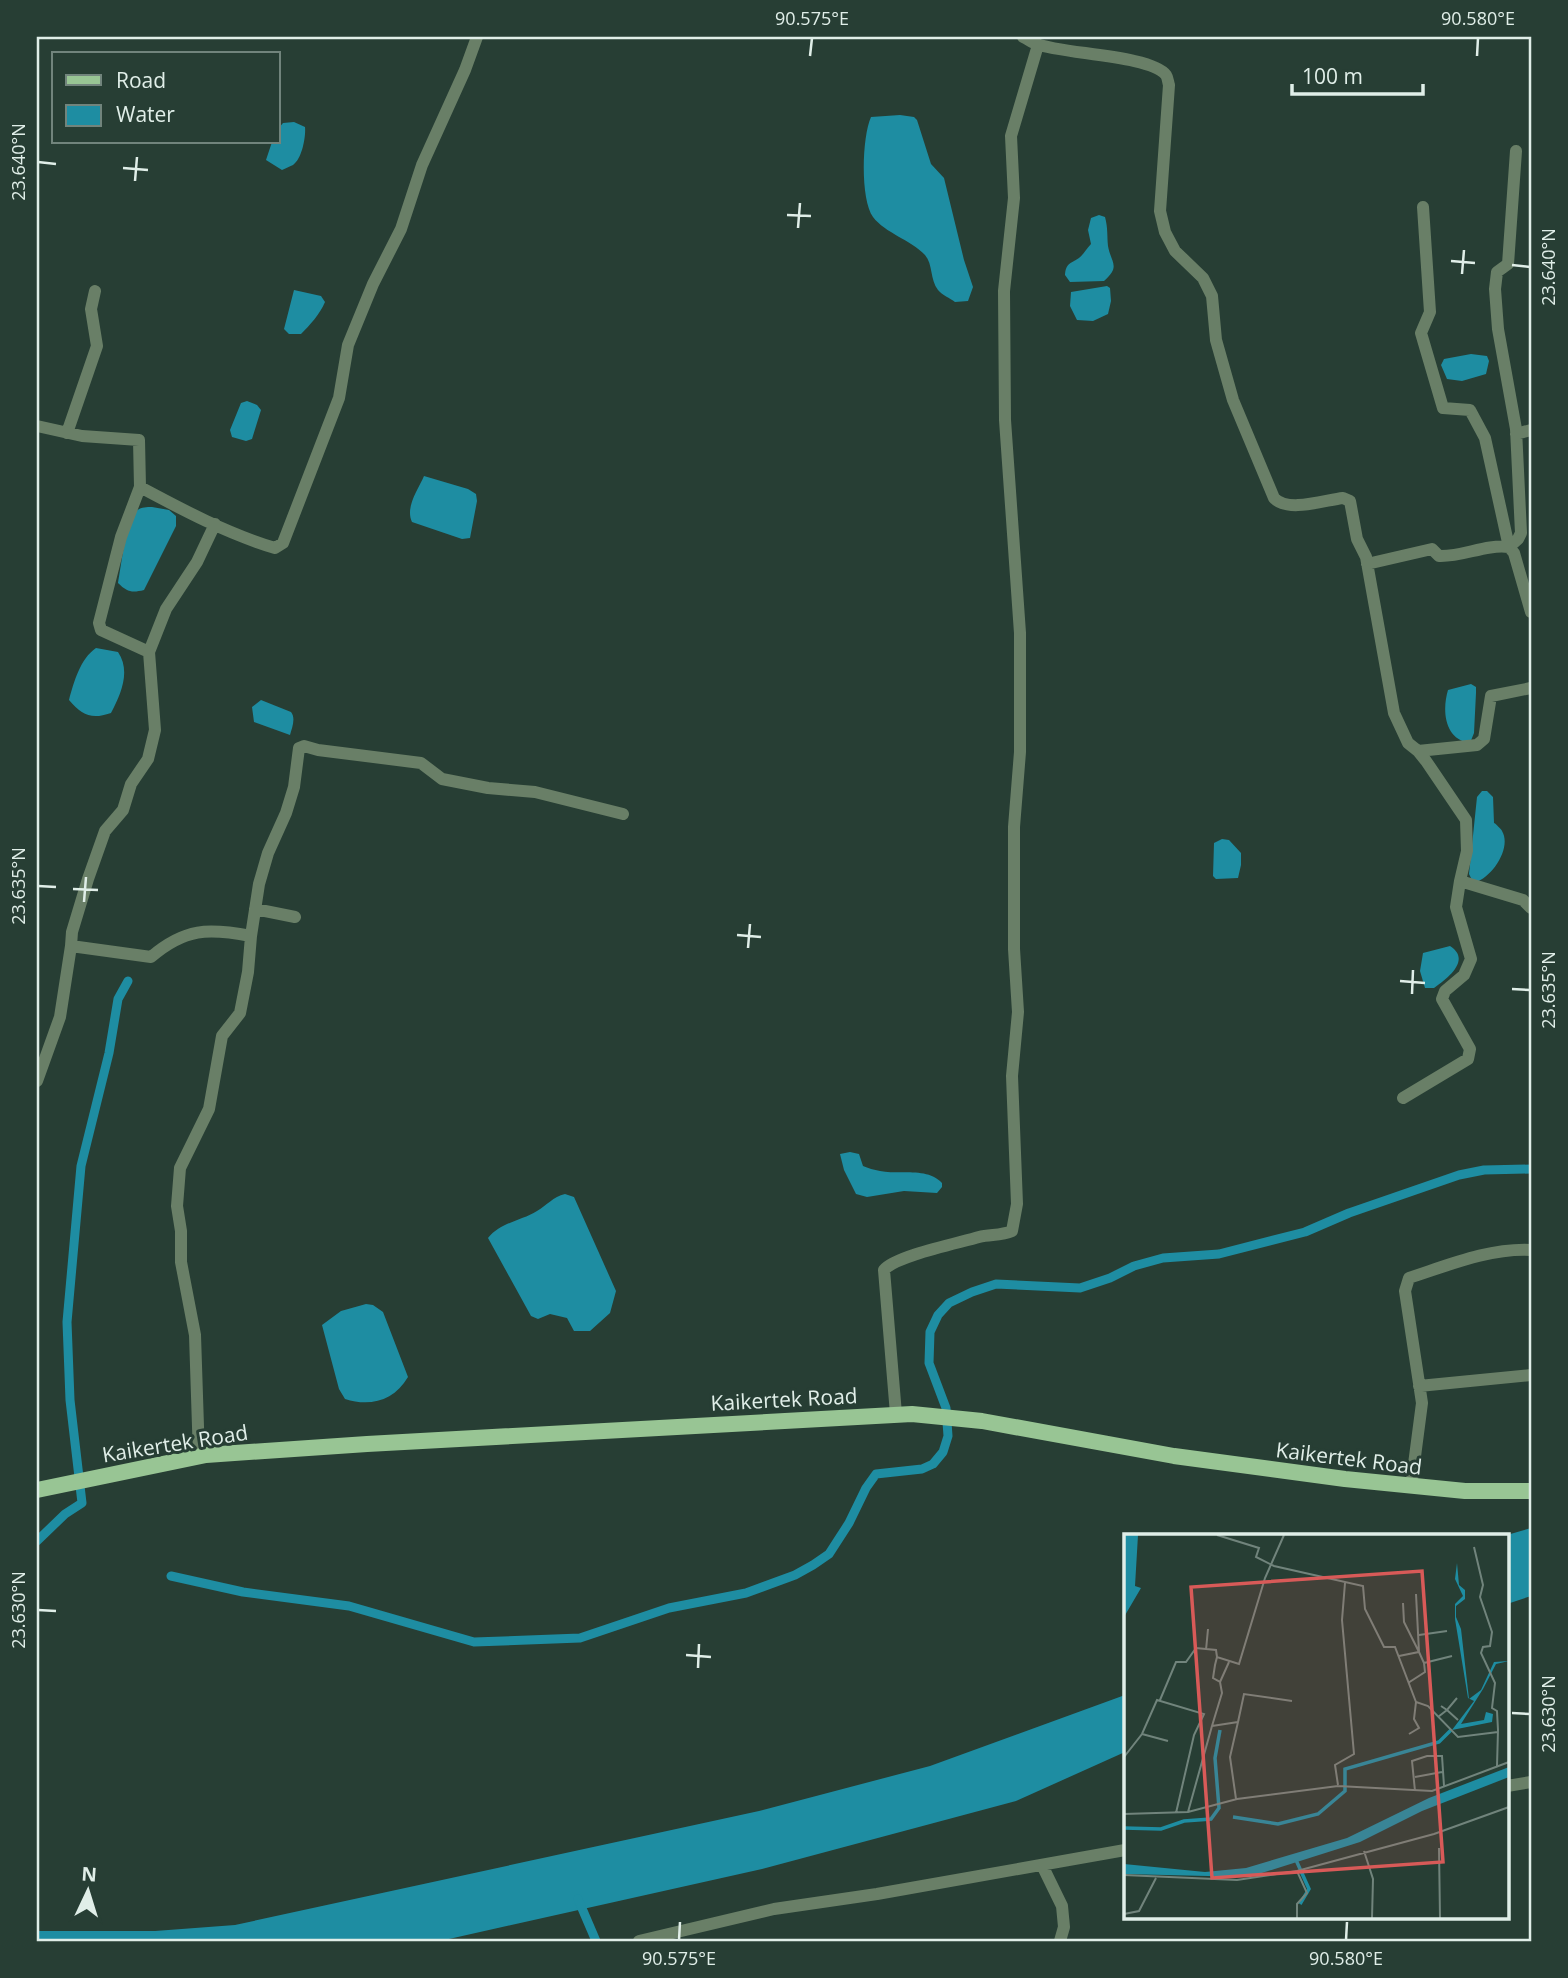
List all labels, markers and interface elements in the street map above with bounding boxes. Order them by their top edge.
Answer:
text: 90.575°E [775,6,849,30]
text: 90.580°E [1441,6,1515,30]
legend [52,52,280,144]
scale bar [1292,52,1423,96]
text: 100 m [1302,62,1363,90]
text: Road [116,66,166,94]
text: Water [116,100,175,128]
text: 23.640°N [6,123,30,201]
text: 23.640°N [1536,228,1560,306]
text: 23.635°N [6,847,30,925]
text: 23.635°N [1536,951,1560,1029]
street label: Kaikertek Road [710,1381,858,1417]
street label: Kaikertek Road [100,1418,250,1468]
street label: Kaikertek Road [1274,1435,1424,1481]
inset map [1124,1534,1508,1918]
text: 23.630°N [6,1571,30,1649]
text: 23.630°N [1536,1675,1560,1753]
north arrow [52,1856,122,1926]
text: N [81,1861,98,1888]
text: 90.575°E [642,1946,716,1970]
text: 90.580°E [1309,1946,1383,1970]

